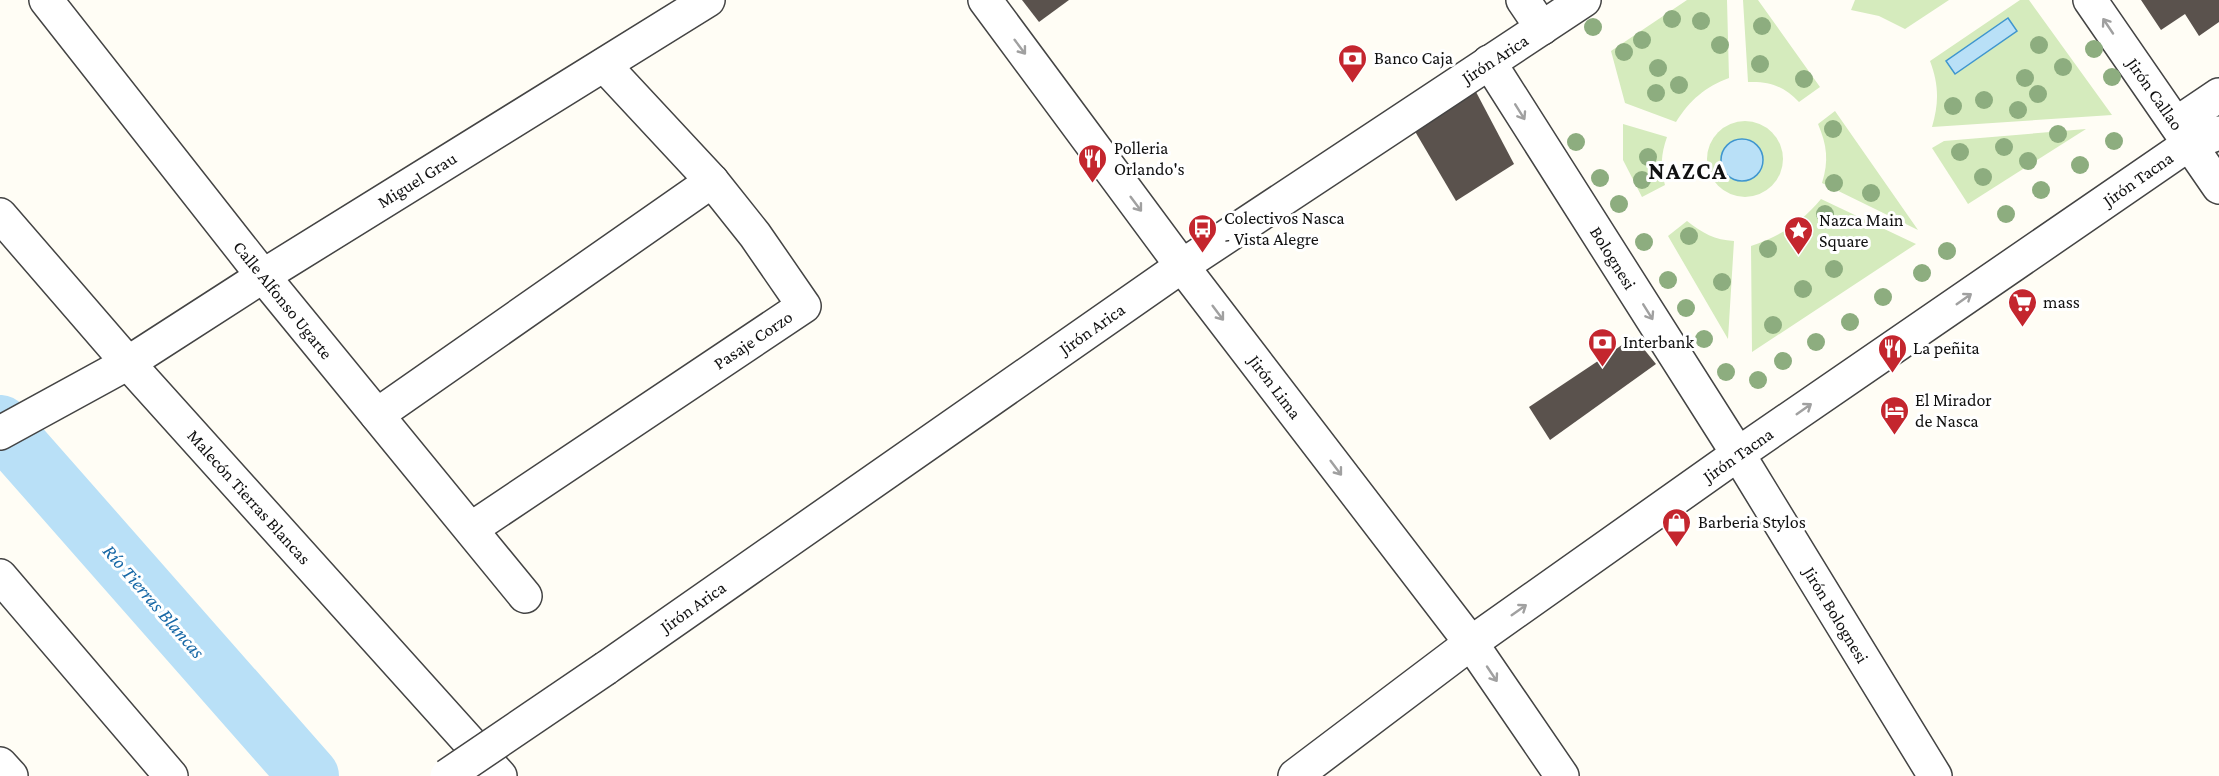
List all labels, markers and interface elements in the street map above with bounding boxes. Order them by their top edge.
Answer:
one-way arrow [2102,19,2114,35]
street label: Jirón Arica [1456,30,1532,89]
one-way arrow [1013,39,1026,55]
bank icon: Banco Caja [1337,42,1369,84]
place label: Banco Caja [1374,48,1453,69]
street label: Jirón Callao [2122,52,2187,134]
one-way arrow [1515,103,1527,120]
place label: Polleria Orlando's [1114,138,1185,179]
restaurant icon: Polleria Orlando's [1077,142,1109,184]
street label: Miguel Grau [374,148,461,212]
street label: Jirón Tacna [2097,148,2177,212]
district label: NAZCA [1648,157,1728,184]
one-way arrow [1130,195,1142,211]
place label: Colectivos Nasca - Vista Alegre [1224,208,1345,249]
place label: Nazca Main Square [1819,210,1904,251]
bus stop icon: Colectivos Nasca - Vista Alegre [1187,212,1219,254]
place icon: Nazca Main Square [1782,214,1814,256]
street label: Bolognesi [1586,223,1640,293]
street label: Calle Alfonso Ugarte [229,237,337,363]
supermarket icon: mass [2006,286,2038,328]
one-way arrow [1956,292,1973,305]
place label: mass [2043,292,2080,312]
street label: Jirón Arica [1054,299,1129,360]
one-way arrow [1642,303,1654,320]
one-way arrow [1212,304,1224,320]
street label: Pasaje Corzo [710,306,797,374]
bank icon: Interbank [1586,326,1618,368]
place label: Interbank [1623,332,1694,352]
restaurant icon: La peñita [1876,332,1908,374]
place label: La peñita [1913,338,1980,358]
street label: Jirón Lima [1243,350,1305,423]
place label: El Mirador de Nasca [1915,390,1992,431]
hotel icon: El Mirador de Nasca [1878,394,1910,436]
one-way arrow [1795,403,1811,415]
street label: Jirón Tacna [1697,424,1777,488]
street label: Malecón Tierras Blancas [183,426,315,568]
one-way arrow [1330,459,1343,475]
shop icon: Barberia Stylos [1661,506,1693,548]
place label: Barberia Stylos [1698,512,1806,532]
water label: Río Tierras Blancas [99,540,210,663]
street label: Jirón Bolognesi [1798,562,1873,667]
street label: Jirón Arica [655,577,730,638]
one-way arrow [1510,603,1526,616]
one-way arrow [1486,665,1498,681]

